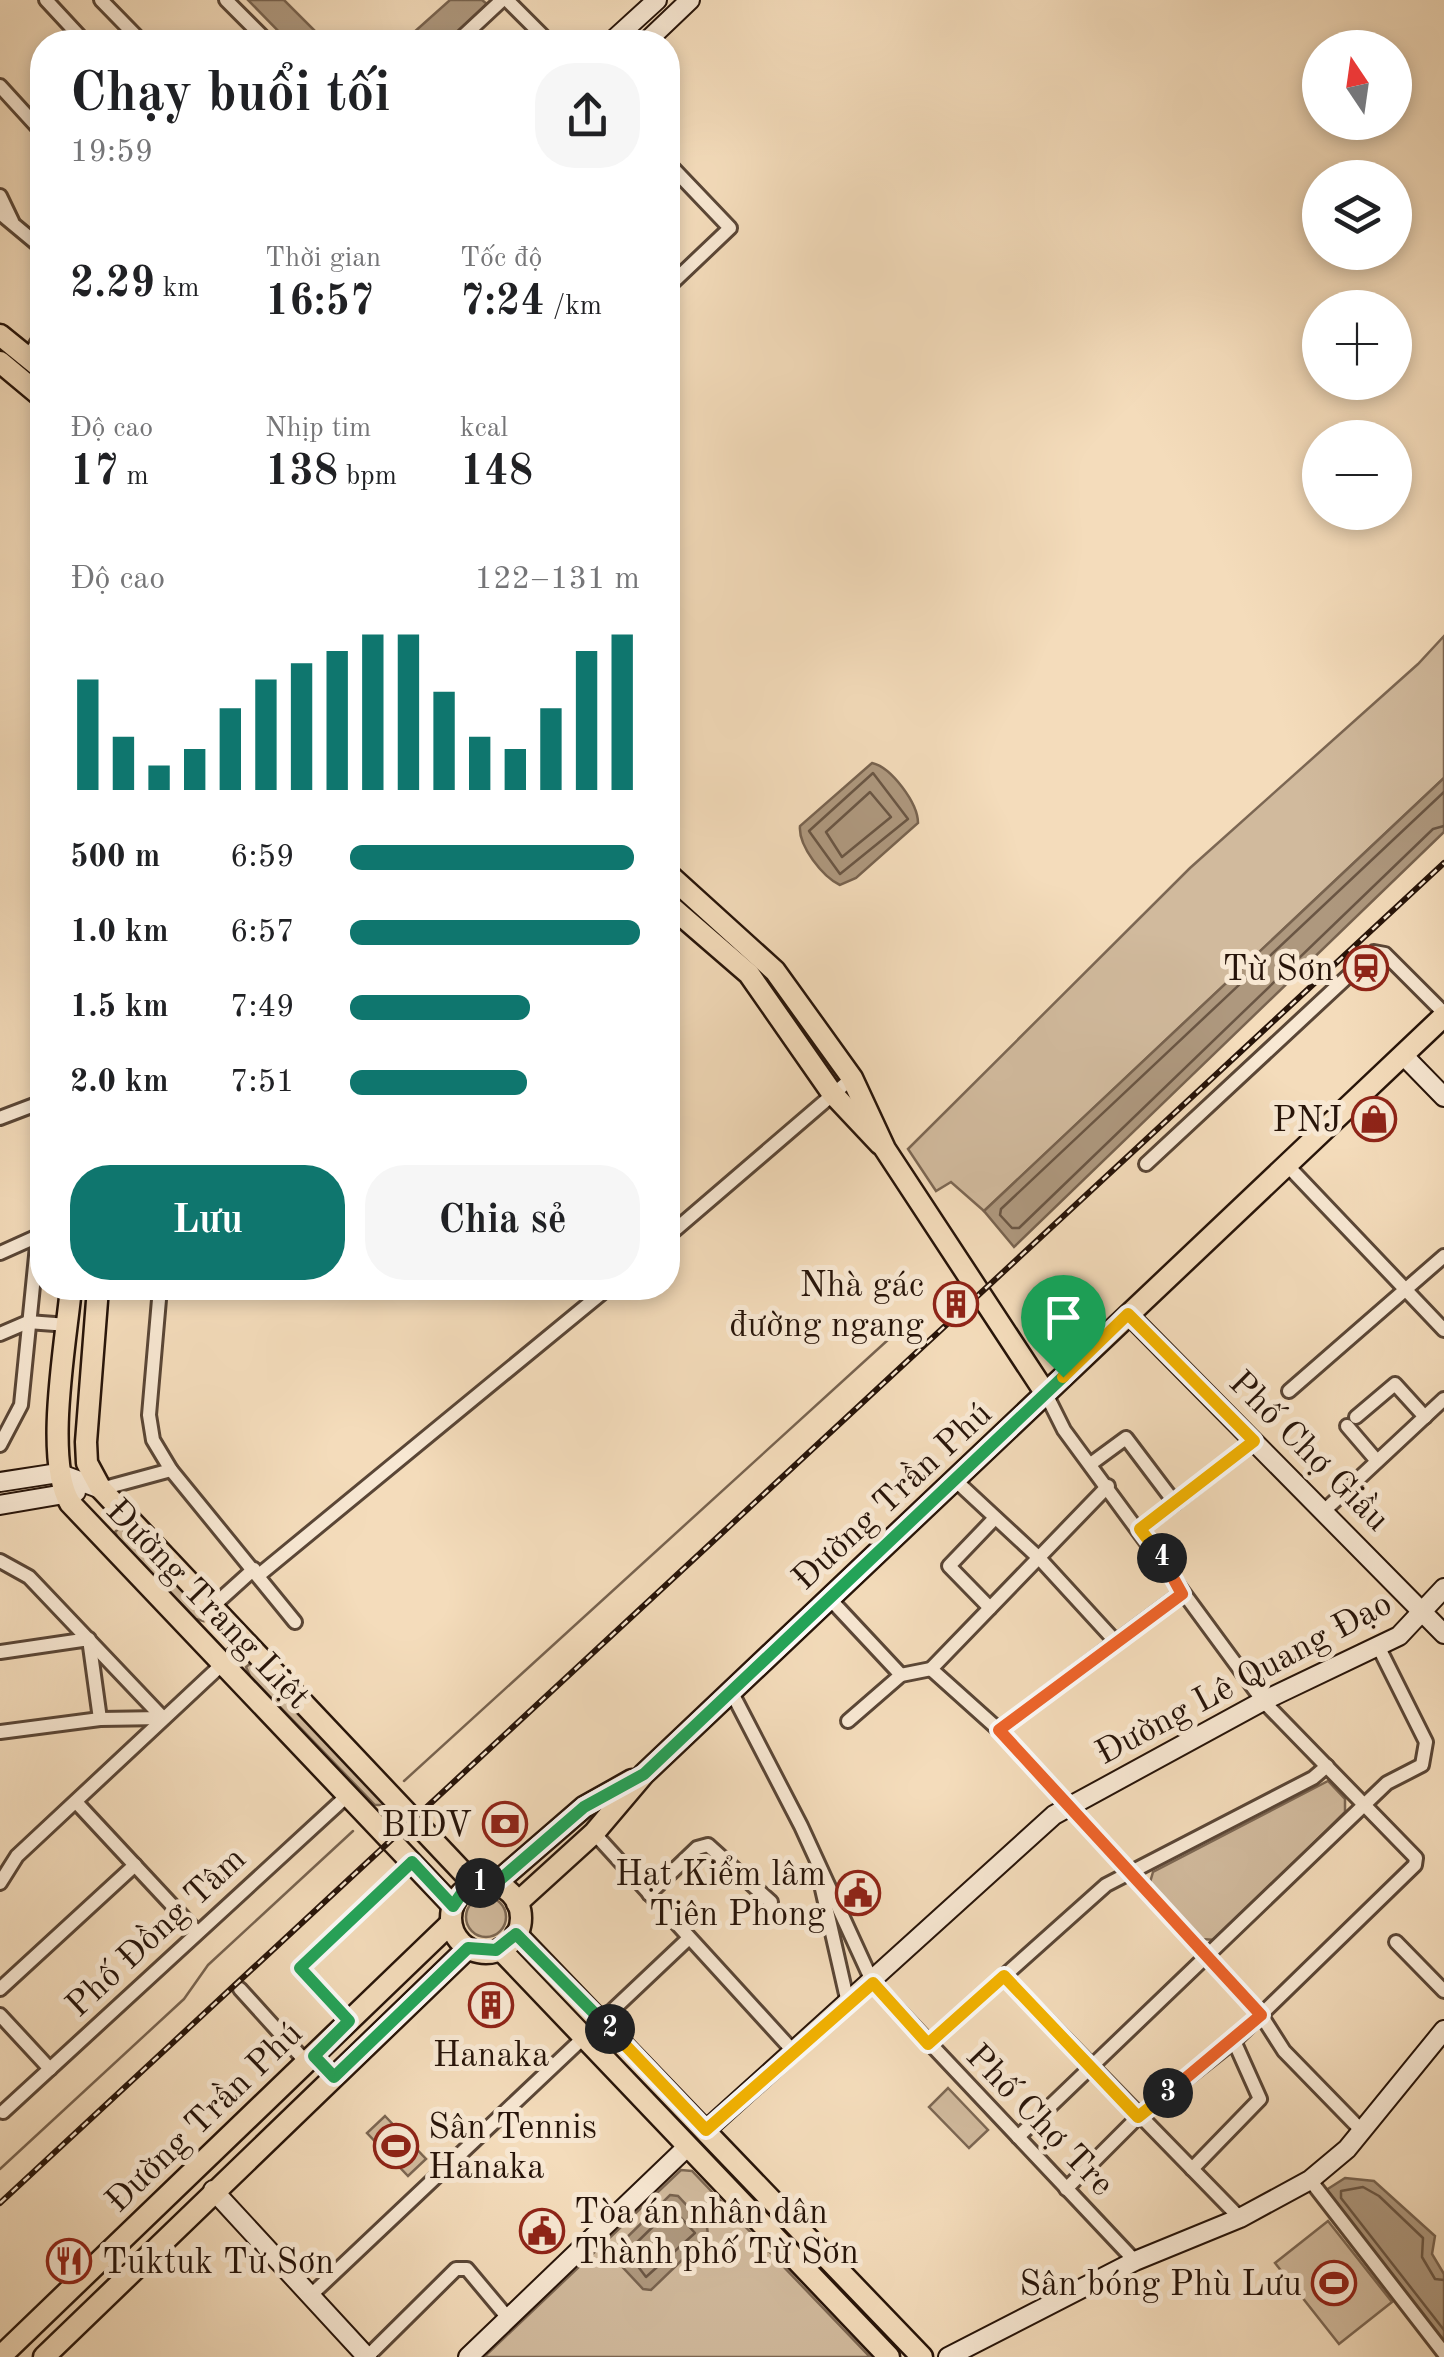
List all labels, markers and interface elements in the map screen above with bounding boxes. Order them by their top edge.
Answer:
north arrow [1302,30,1412,140]
map controls [1302,30,1412,530]
button: share [535,63,640,168]
text: Chạy buổi tối [70,68,390,123]
text: 19:59 [70,137,153,169]
button: layers [1302,160,1412,270]
text: Thời gian [265,245,381,273]
text: Tốc độ [460,245,542,273]
text: 2.29 [70,264,155,306]
text: km [155,275,199,303]
text: 16:57 [265,282,374,324]
text: 7:24 [460,282,545,324]
button: + [1302,290,1412,400]
text: /km [545,293,602,321]
text: Độ cao [70,415,153,443]
text: Nhịp tim [265,415,371,443]
text: kcal [460,415,508,443]
button: − [1302,420,1412,530]
text: 17 [70,452,119,494]
text: 138 [265,452,338,494]
text: 148 [460,452,533,494]
text: m [119,463,149,491]
text: bpm [338,463,397,491]
text: Độ cao [70,564,165,596]
text: 122–131 m [474,564,640,596]
text: 500 m [70,842,160,874]
text: 6:59 [230,842,295,874]
text: 1.0 km [70,917,169,949]
text: 6:57 [230,917,295,949]
station icon: Từ Sơn [1343,945,1389,991]
place label: Từ Sơn [1223,953,1334,988]
text: 1.5 km [70,992,169,1024]
text: 7:49 [230,992,295,1024]
text: 2.0 km [70,1067,169,1099]
text: 7:51 [230,1067,295,1099]
shop icon: PNJ [1351,1096,1397,1142]
place label: PNJ [1272,1104,1342,1139]
button: Lưu [70,1165,345,1280]
button: Chia sẻ [365,1165,640,1280]
place label: Nhà gác đường ngang [729,1269,924,1344]
pin [1021,1275,1106,1378]
building icon: Nhà gác đường ngang [933,1281,979,1327]
icon: arrive [1036,1290,1091,1345]
street label: Phố Chợ Giầu [1222,1362,1398,1538]
street label: Đường Trần Phú [784,1393,999,1597]
street label: Đường Trang Liệt [99,1493,316,1716]
pin: 4 [1137,1533,1187,1583]
text: 4 [1154,1544,1170,1572]
street label: Đường Lê Quang Đạo [1090,1586,1398,1772]
bank icon: BIDV [482,1801,528,1847]
place label: BIDV [381,1809,472,1844]
street label: Phố Đồng Tâm [58,1838,253,2024]
place label: Hạt Kiểm lâm Tiên Phong [615,1855,826,1933]
pin: 1 [455,1858,505,1908]
text: 1 [472,1869,488,1897]
public building icon: Hạt Kiểm lâm Tiên Phong [835,1870,881,1916]
building icon: Hanaka [468,1982,514,2028]
pin: 2 [585,2004,635,2054]
street label: Đường Trần Phú [97,2013,309,2220]
text: 2 [602,2015,618,2043]
street label: Phố Chợ Tre [959,2037,1121,2203]
place label: Hanaka [433,2039,549,2074]
pin: 3 [1143,2068,1193,2118]
text: 3 [1160,2079,1176,2107]
place label: Sân Tennis Hanaka [428,2111,597,2186]
sports icon: Sân Tennis Hanaka [373,2123,419,2169]
place label: Tòa án nhân dân Thành phố Từ Sơn [574,2196,859,2271]
public building icon: Tòa án nhân dân Thành phố Từ Sơn [519,2208,565,2254]
restaurant icon: Tuktuk Từ Sơn [46,2238,92,2284]
place label: Tuktuk Từ Sơn [102,2246,334,2281]
sports icon: Sân bóng Phù Lưu [1311,2260,1357,2306]
place label: Sân bóng Phù Lưu [1019,2268,1302,2303]

